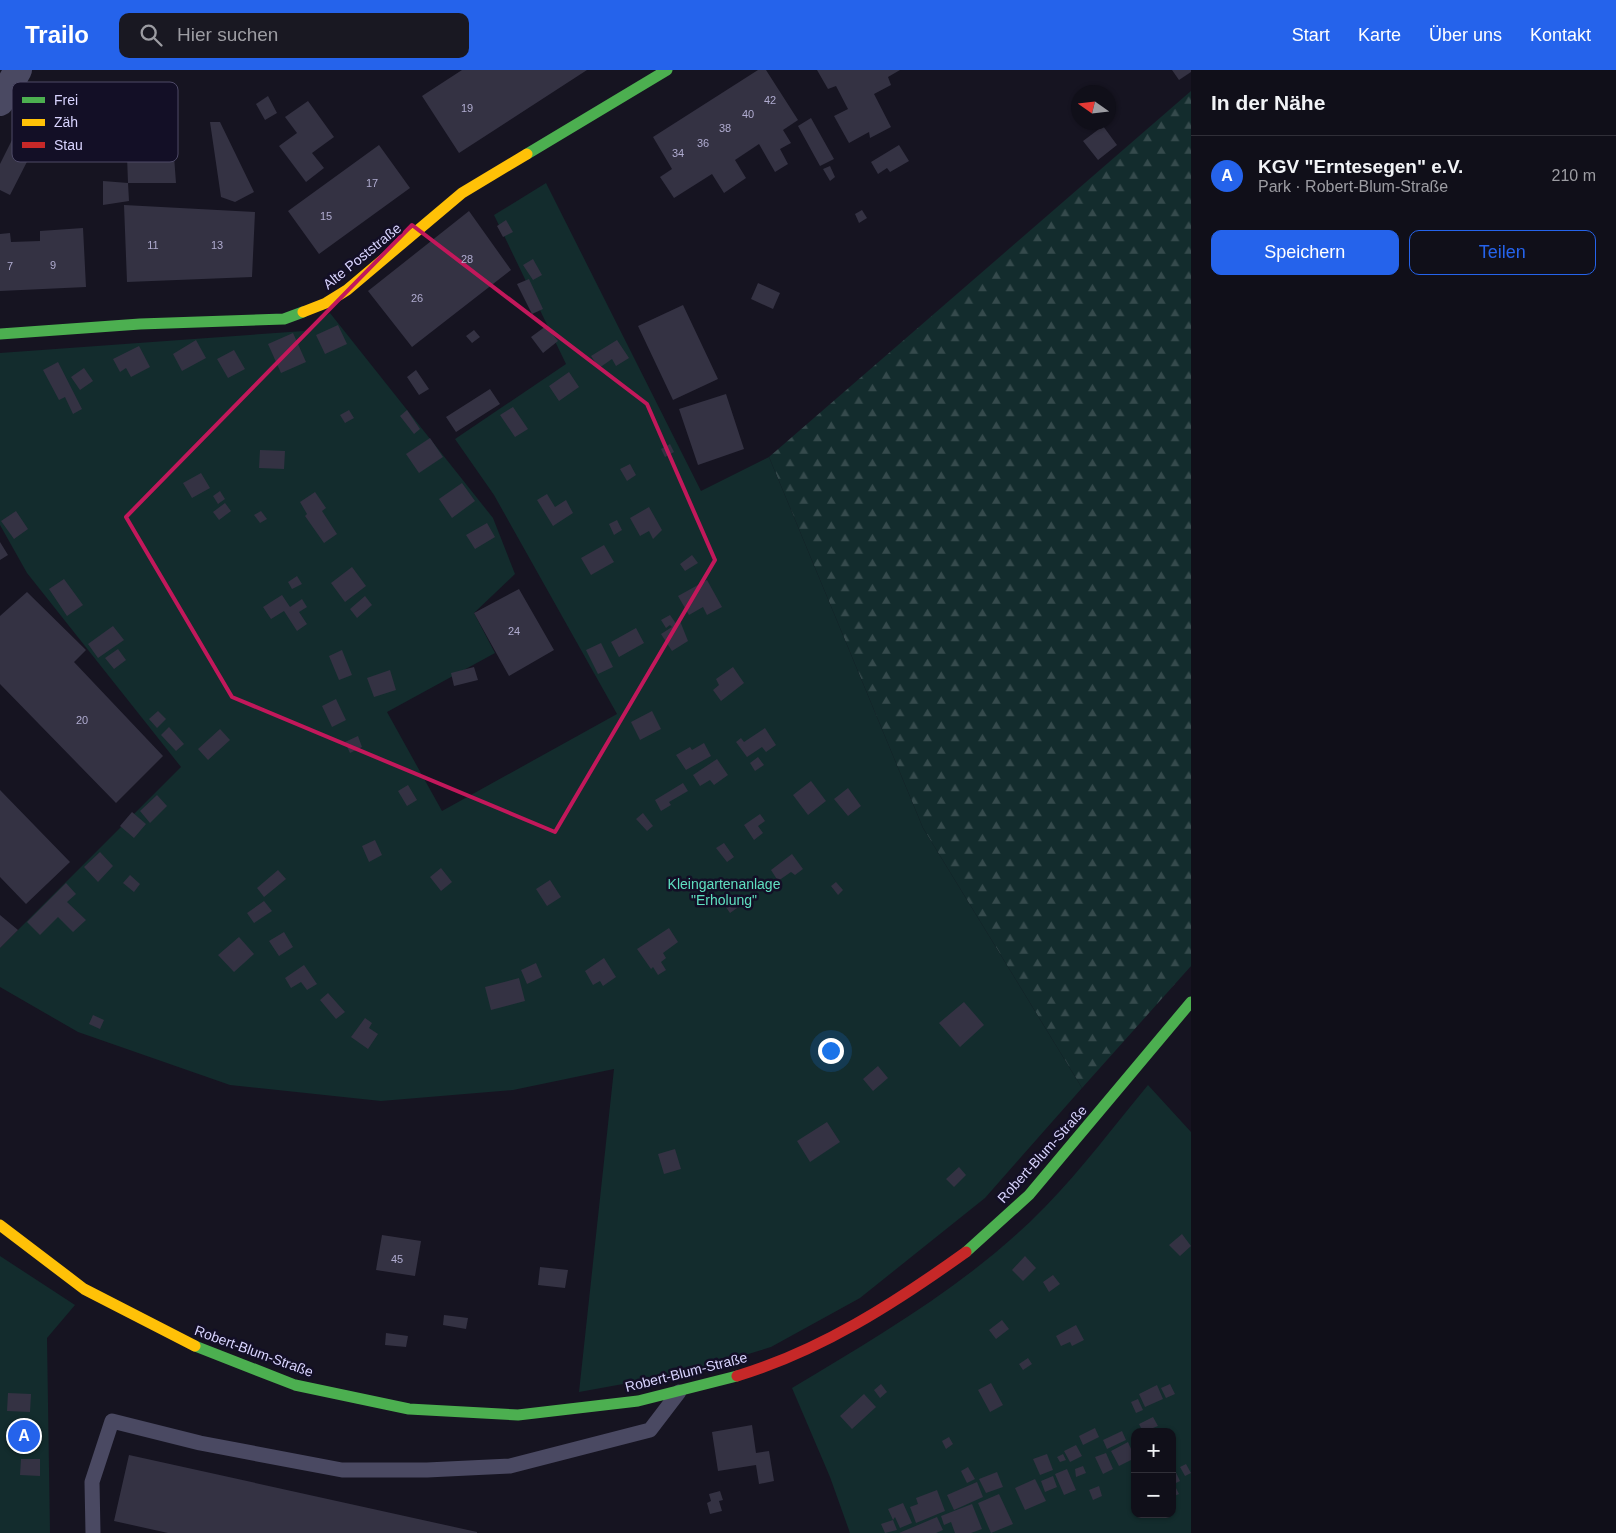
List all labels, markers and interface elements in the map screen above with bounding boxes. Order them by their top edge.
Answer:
search box [119,13,469,58]
text: Trailo [25,21,89,48]
icon: search [137,21,165,49]
text: Hier suchen [177,24,278,45]
text: Start [1292,25,1330,45]
text: Karte [1358,25,1401,45]
text: Über uns [1429,25,1502,45]
text: Kontakt [1530,25,1591,45]
legend [12,82,178,162]
north arrow [1071,85,1116,130]
text: In der Nähe [1211,91,1325,114]
text: Frei [54,92,78,108]
house number: 42 [764,94,776,106]
house number: 19 [461,102,473,114]
house number: 40 [742,108,754,120]
text: Zäh [54,114,78,130]
house number: 38 [719,122,731,134]
text: Stau [54,137,83,153]
house number: 36 [697,137,709,149]
house number: 34 [672,147,684,159]
text: KGV "Erntesegen" e.V. [1258,156,1463,177]
text: A [1221,167,1233,184]
text: 210 m [1552,167,1596,184]
house number: 17 [366,177,378,189]
text: Park · Robert-Blum-Straße [1258,178,1448,195]
house number: 15 [320,210,332,222]
street label: Alte Poststraße [320,220,404,292]
button: Speichern [1211,230,1399,275]
button: Teilen [1409,230,1596,275]
house number: 11 [147,239,159,251]
house number: 13 [211,239,223,251]
house number: 28 [461,253,473,265]
house number: 9 [50,259,56,271]
house number: 7 [7,260,13,272]
house number: 26 [411,292,423,304]
house number: 24 [508,625,520,637]
house number: 20 [76,714,88,726]
park label: Kleingartenanlage "Erholung" [668,876,781,908]
your location [818,1038,844,1064]
street label: Robert-Blum-Straße [994,1102,1090,1206]
house number: 45 [391,1253,403,1265]
street label: Robert-Blum-Straße [192,1322,316,1380]
street label: Robert-Blum-Straße [623,1349,749,1395]
pin: A [8,1417,40,1455]
map controls [1131,1428,1176,1518]
button: + [1131,1428,1176,1473]
button: − [1131,1473,1176,1518]

